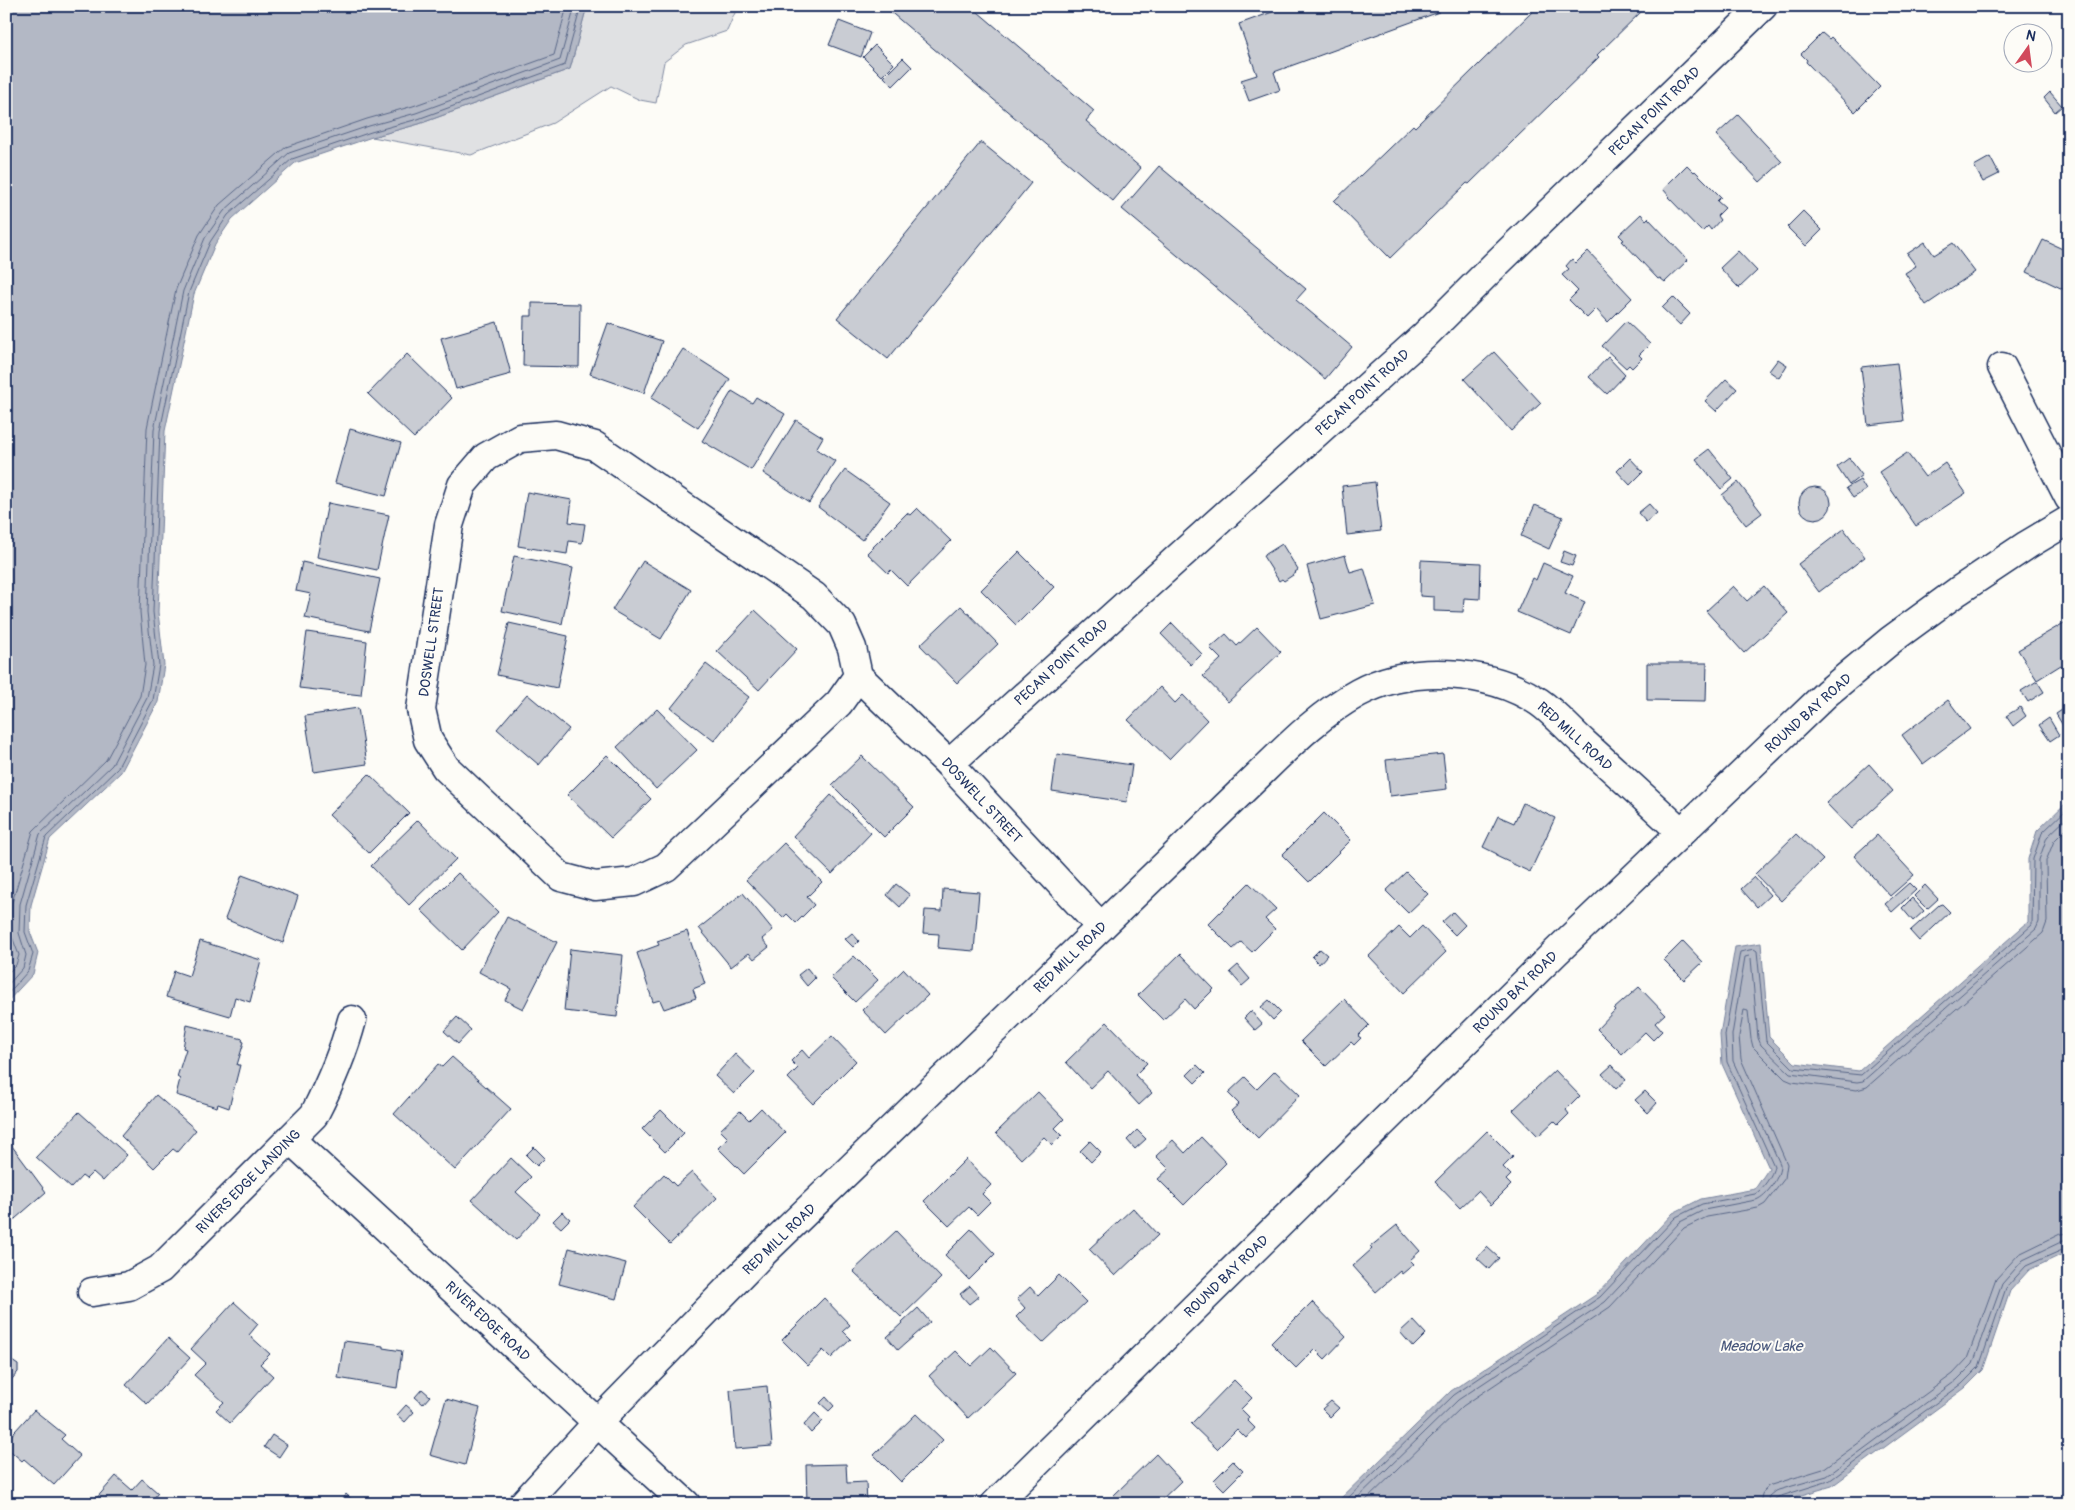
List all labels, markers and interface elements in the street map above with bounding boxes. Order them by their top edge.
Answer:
north arrow [2002,22,2052,72]
text: N [2024,26,2038,45]
street label: PECAN POINT ROAD [1605,63,1704,159]
street label: PECAN POINT ROAD [1312,345,1413,439]
street label: DOSWELL STREET [415,586,448,698]
street label: PECAN POINT ROAD [1011,615,1112,709]
street label: ROUND BAY ROAD [1762,670,1855,757]
street label: RED MILL ROAD [1534,698,1616,775]
street label: DOSWELL STREET [938,754,1026,847]
street label: RED MILL ROAD [1030,918,1111,996]
street label: ROUND BAY ROAD [1470,948,1561,1037]
street label: RIVERS EDGE LANDING [193,1126,304,1237]
street label: RED MILL ROAD [739,1200,820,1278]
street label: ROUND BAY ROAD [1181,1232,1272,1321]
street label: RIVER EDGE ROAD [442,1278,534,1365]
water label: Meadow Lake [1720,1337,1804,1356]

